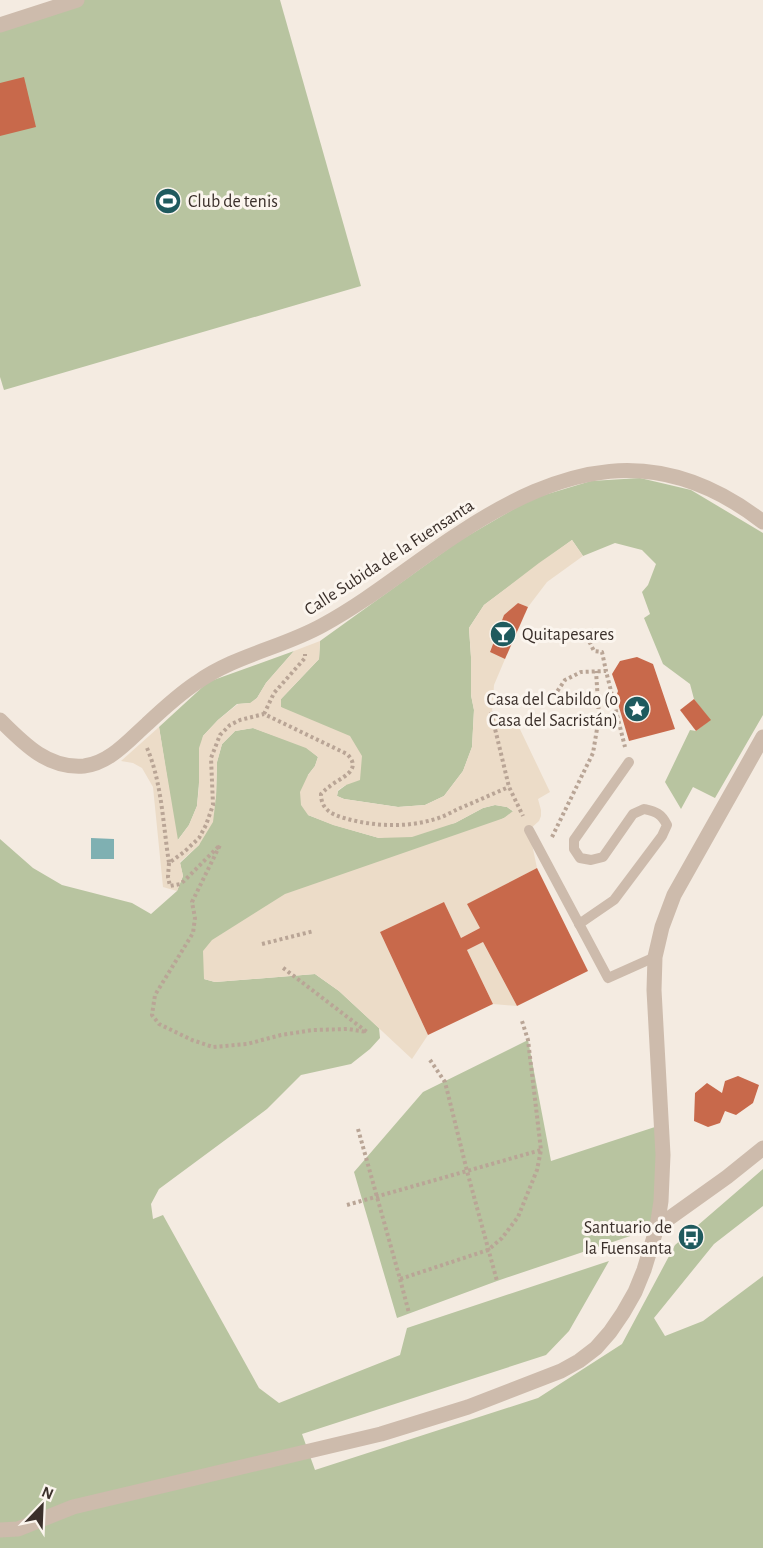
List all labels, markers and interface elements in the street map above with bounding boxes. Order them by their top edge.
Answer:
sports icon: Club de tenis [153,186,183,216]
place label: Club de tenis [188,193,278,211]
street label: Calle Subida de la Fuensanta [302,496,477,619]
bar icon: Quitapesares [488,619,518,649]
place label: Quitapesares [522,626,614,644]
place label: Casa del Cabildo (o Casa del Sacristán) [486,691,618,730]
place icon: Casa del Cabildo (o Casa del Sacristán) [622,694,652,724]
place label: Santuario de la Fuensanta [584,1219,672,1258]
bus stop icon: Santuario de la Fuensanta [676,1222,706,1252]
north arrow [12,1476,72,1536]
text: N [39,1484,56,1503]

